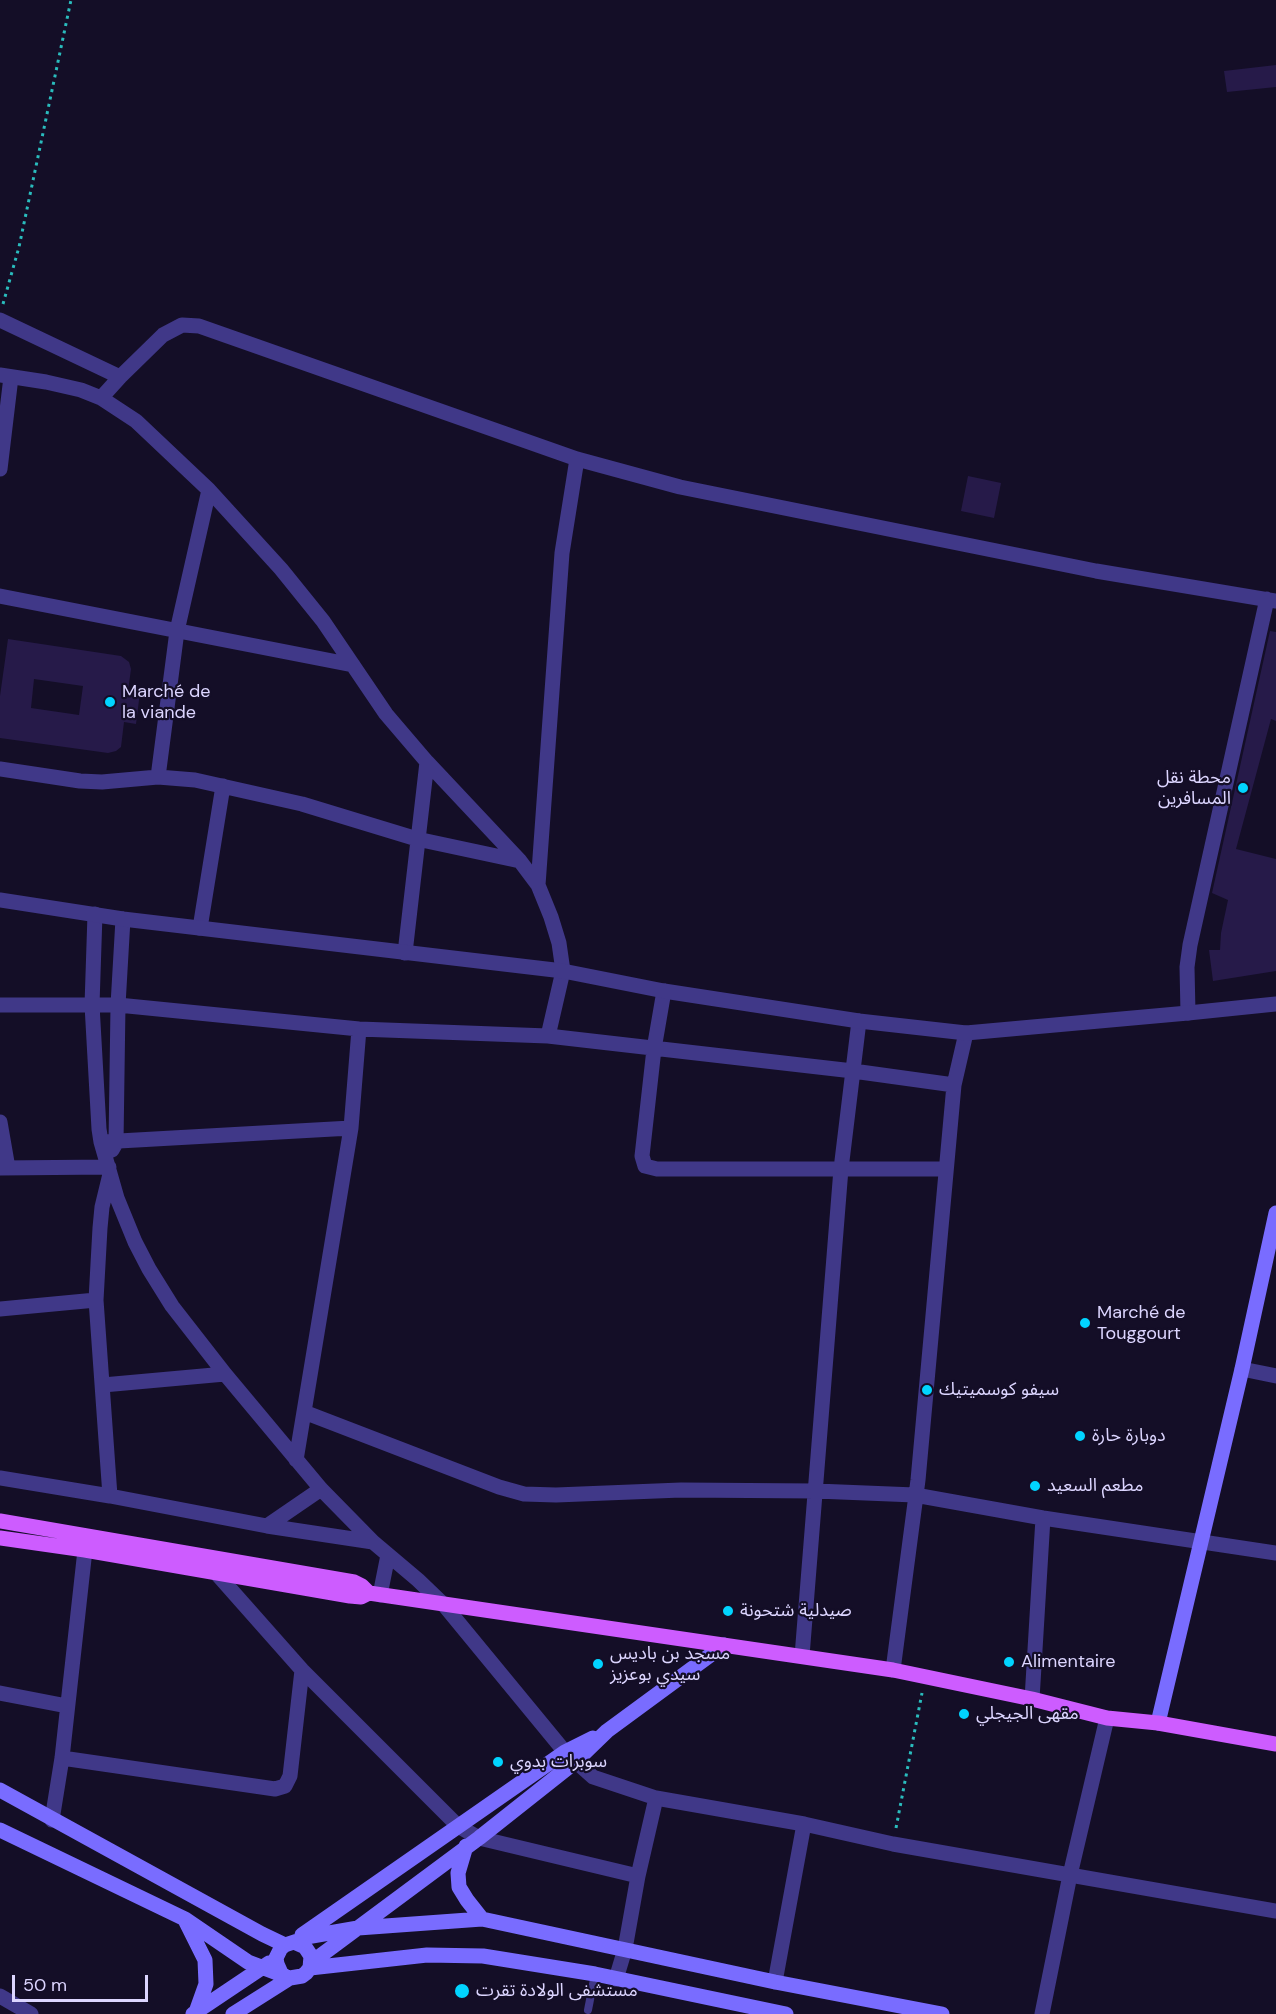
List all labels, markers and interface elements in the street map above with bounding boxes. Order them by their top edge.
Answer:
place label: Marché de la viande [122,681,210,724]
marker: Marché de la viande [103,695,117,709]
place label: محطة نقل المسافرين [1157,767,1231,810]
marker: محطة نقل المسافرين [1236,781,1250,795]
place label: Marché de Touggourt [1097,1302,1185,1344]
marker: Marché de Touggourt [1078,1316,1092,1330]
place label: سيفو كوسميتيك [939,1379,1059,1401]
marker: سيفو كوسميتيك [920,1383,934,1397]
place label: دوبارة حارة [1092,1425,1166,1447]
marker: دوبارة حارة [1073,1429,1087,1443]
place label: مطعم السعيد [1047,1475,1143,1497]
marker: مطعم السعيد [1028,1479,1042,1493]
place label: صيدلية شتحونة [740,1600,852,1622]
marker: صيدلية شتحونة [721,1604,735,1618]
place label: مسجد بن باديس سيدي بوعزيز [610,1643,730,1686]
place label: Alimentaire [1021,1651,1116,1673]
marker: Alimentaire [1002,1655,1016,1669]
marker: مسجد بن باديس سيدي بوعزيز [591,1657,605,1671]
place label: مقهى الجيجلي [976,1703,1079,1725]
marker: مقهى الجيجلي [957,1707,971,1721]
place label: سوبرات بدوي [510,1751,607,1773]
marker: سوبرات بدوي [491,1755,505,1769]
scale bar [15,1963,152,2001]
text: 50 m [23,1973,67,1997]
place label: مستشفى الولادة تقرت [476,1980,638,2002]
marker: مستشفى الولادة تقرت [453,1982,471,2000]

